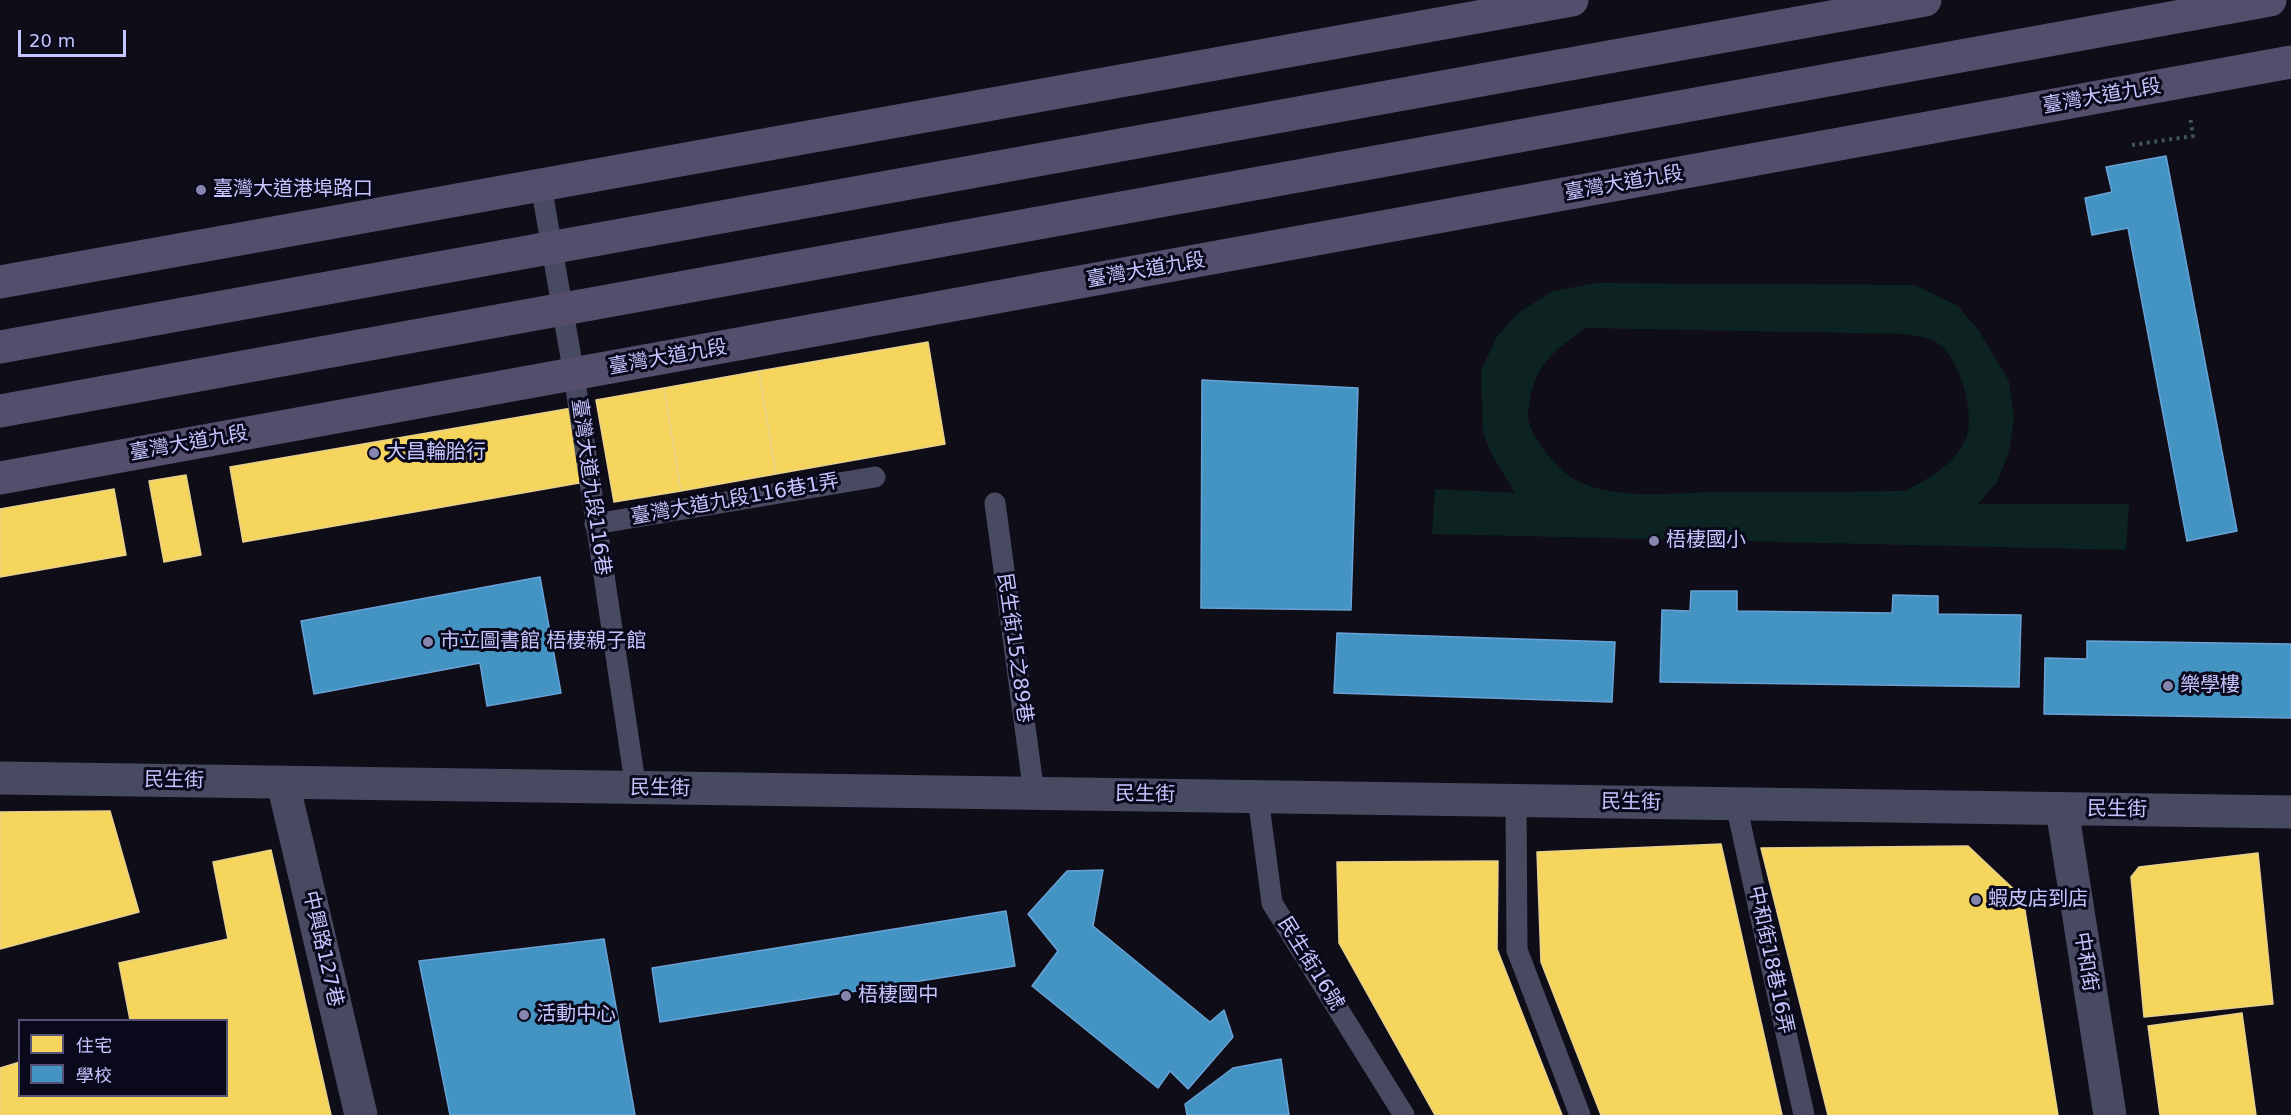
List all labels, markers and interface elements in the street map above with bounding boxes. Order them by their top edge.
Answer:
scale bar [21,18,129,56]
text: 20 m [29,30,75,51]
street label: 臺灣大道九段 [2041,75,2163,119]
street label: 臺灣大道九段 [1563,162,1685,206]
place label: 臺灣大道港埠路口 [213,178,373,202]
marker: 臺灣大道港埠路口 [194,183,208,197]
street label: 臺灣大道九段 [1085,249,1207,293]
street label: 臺灣大道九段 [607,336,729,380]
street label: 臺灣大道九段116巷 [566,397,614,577]
street label: 臺灣大道九段 [128,422,250,466]
place label: 大昌輪胎行 [386,441,486,465]
marker: 大昌輪胎行 [367,446,381,460]
street label: 臺灣大道九段116巷1弄 [629,470,841,530]
place label: 梧棲國小 [1666,529,1746,553]
marker: 梧棲國小 [1647,534,1661,548]
street label: 民生街15之89巷 [992,572,1036,724]
place label: 市立圖書館 梧棲親子館 [440,630,646,654]
marker: 市立圖書館 梧棲親子館 [421,635,435,649]
place label: 樂學樓 [2180,674,2240,698]
marker: 樂學樓 [2161,679,2175,693]
street label: 民生街 [144,768,204,794]
street label: 民生街 [630,776,690,802]
street label: 民生街 [1115,782,1175,808]
street label: 民生街 [1601,790,1661,816]
street label: 民生街 [2087,797,2147,823]
street label: 中和街18巷16弄 [1743,884,1797,1036]
place label: 蝦皮店到店 [1988,888,2088,912]
street label: 中興路127巷 [297,889,347,1009]
marker: 蝦皮店到店 [1969,893,1983,907]
street label: 民生街16號 [1272,913,1348,1015]
street label: 中和街 [2068,930,2102,994]
place label: 梧棲國中 [858,984,938,1008]
marker: 梧棲國中 [839,989,853,1003]
place label: 活動中心 [536,1003,616,1027]
marker: 活動中心 [517,1008,531,1022]
legend [18,1019,228,1097]
text: 住宅 [76,1035,112,1056]
text: 學校 [76,1065,112,1086]

